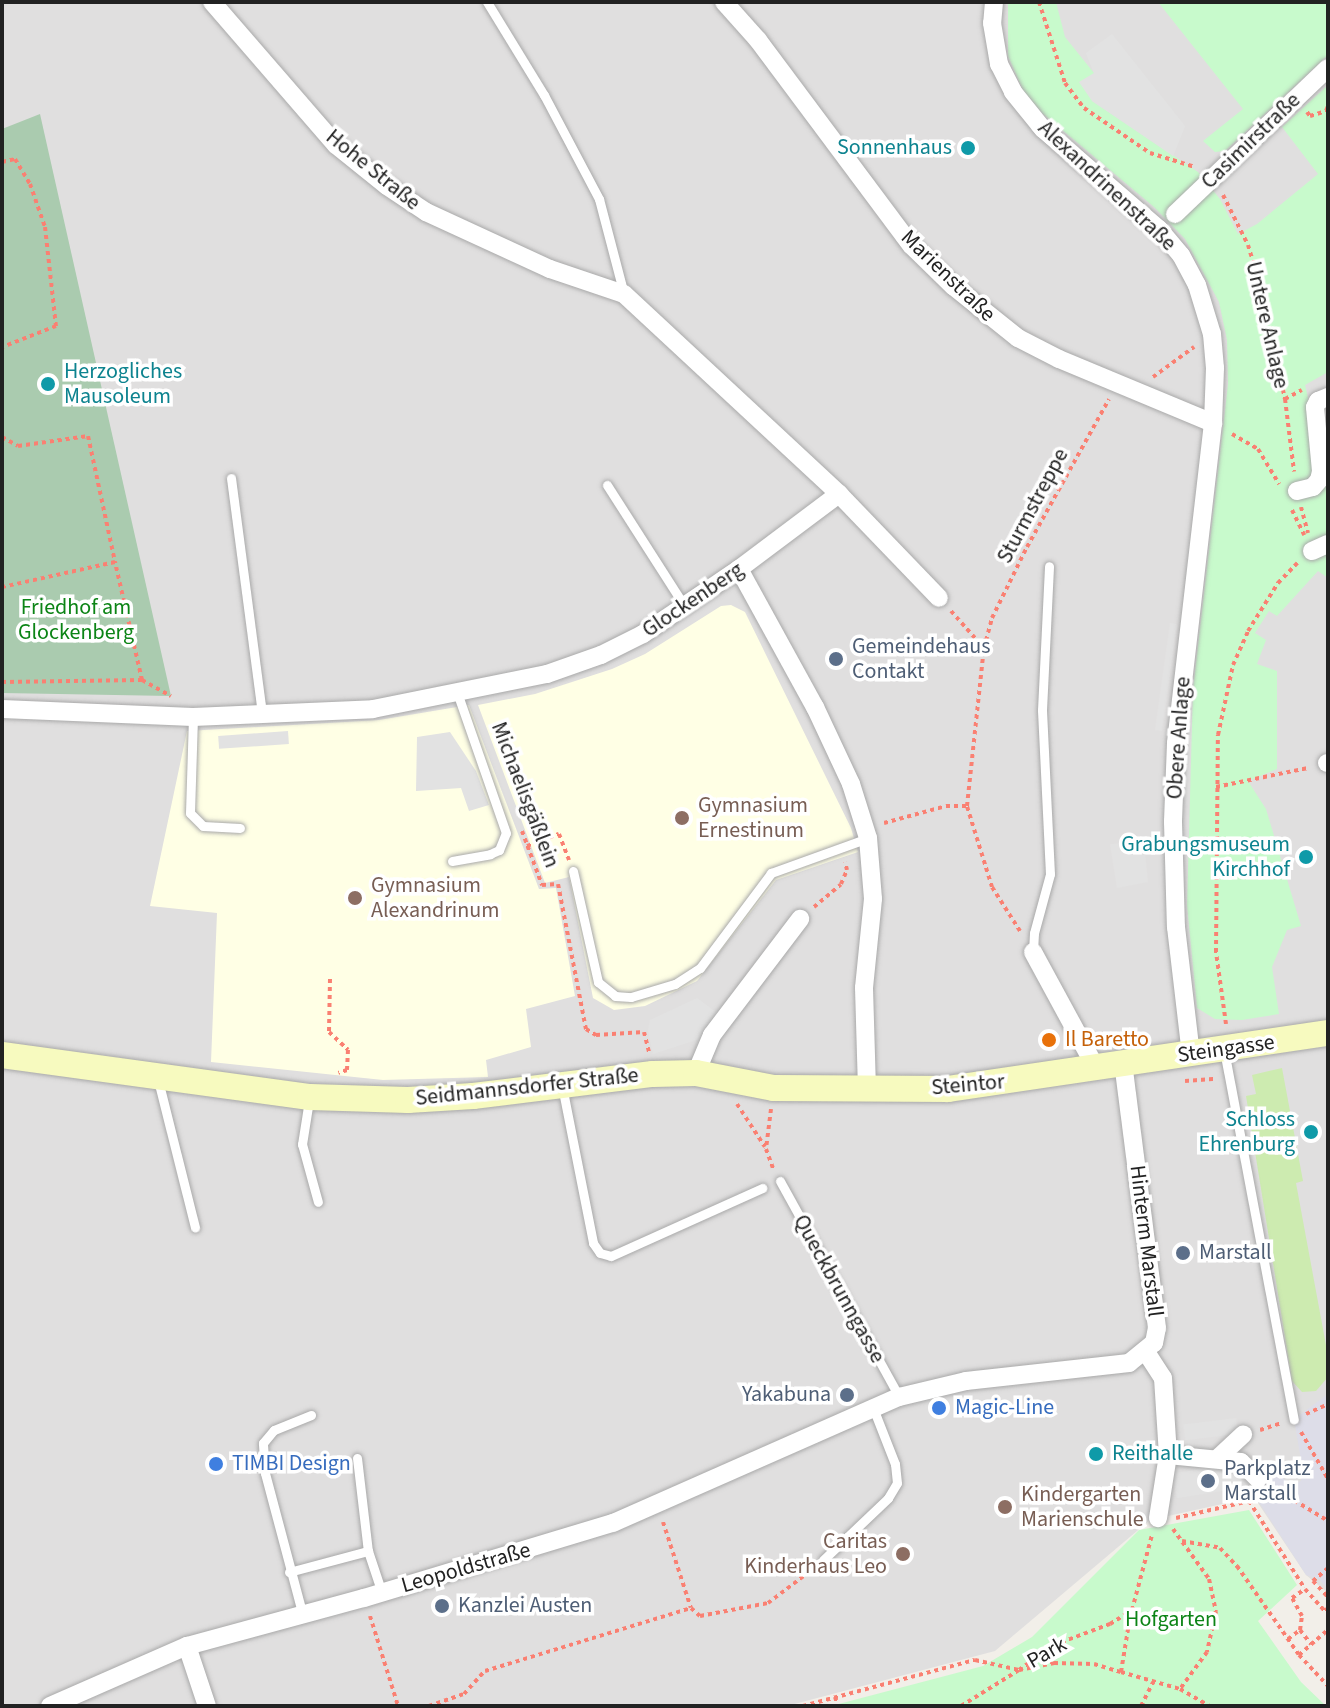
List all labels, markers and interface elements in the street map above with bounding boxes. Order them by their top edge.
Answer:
street label: Casimirstraße [1196,87,1306,195]
street label: Alexandrinenstraße [1032,115,1182,257]
street label: Hohe Straße [320,124,426,216]
place label: Sonnenhaus [837,135,952,161]
marker: Sonnenhaus [959,139,977,157]
street label: Marienstraße [895,224,1001,328]
street label: Untere Anlage [1240,259,1294,391]
place label: Herzogliches Mausoleum [64,358,182,410]
marker: Herzogliches Mausoleum [39,375,57,393]
street label: Sturmstreppe [992,444,1074,568]
street label: Glockenberg [637,557,749,643]
park label: Friedhof am Glockenberg [18,594,134,646]
place label: Gemeindehaus Contakt [852,633,990,684]
marker: Gemeindehaus Contakt [827,650,845,668]
street label: Obere Anlage [1162,676,1196,800]
street label: Michaelisgäßlein [485,718,565,872]
place label: Gymnasium Ernestinum [698,792,808,844]
marker: Gymnasium Ernestinum [673,809,691,827]
place label: Grabungsmuseum Kirchhof [1121,831,1290,882]
marker: Grabungsmuseum Kirchhof [1297,848,1315,866]
place label: Gymnasium Alexandrinum [371,872,500,924]
marker: Gymnasium Alexandrinum [346,889,364,907]
place label: Il Baretto [1065,1027,1149,1053]
street label: Steingasse [1176,1029,1276,1069]
marker: Il Baretto [1040,1031,1058,1049]
street label: Seidmannsdorfer Straße [414,1062,640,1112]
street label: Steintor [930,1069,1006,1101]
place label: Schloss Ehrenburg [1198,1106,1295,1158]
marker: Schloss Ehrenburg [1302,1123,1320,1141]
street label: Hinterm Marstall [1124,1164,1168,1318]
street label: Queckbrunngasse [787,1210,891,1368]
place label: Marstall [1199,1240,1272,1266]
marker: Marstall [1174,1244,1192,1262]
place label: Yakabuna [742,1382,831,1408]
marker: Yakabuna [838,1386,856,1404]
place label: Magic-Line [955,1395,1054,1421]
marker: Magic-Line [930,1399,948,1417]
place label: Reithalle [1112,1441,1193,1467]
marker: Reithalle [1087,1445,1105,1463]
place label: TIMBI Design [232,1451,351,1477]
marker: TIMBI Design [207,1455,225,1473]
place label: Parkplatz Marstall [1224,1455,1311,1506]
marker: Parkplatz Marstall [1199,1472,1217,1490]
place label: Kindergarten Marienschule [1021,1481,1144,1532]
marker: Kindergarten Marienschule [996,1498,1014,1516]
place label: Caritas Kinderhaus Leo [744,1528,887,1580]
street label: Leopoldstraße [398,1537,534,1599]
marker: Caritas Kinderhaus Leo [894,1545,912,1563]
place label: Kanzlei Austen [458,1593,592,1619]
marker: Kanzlei Austen [433,1597,451,1615]
park label: Hofgarten [1125,1607,1217,1633]
street label: Park [1023,1631,1071,1675]

